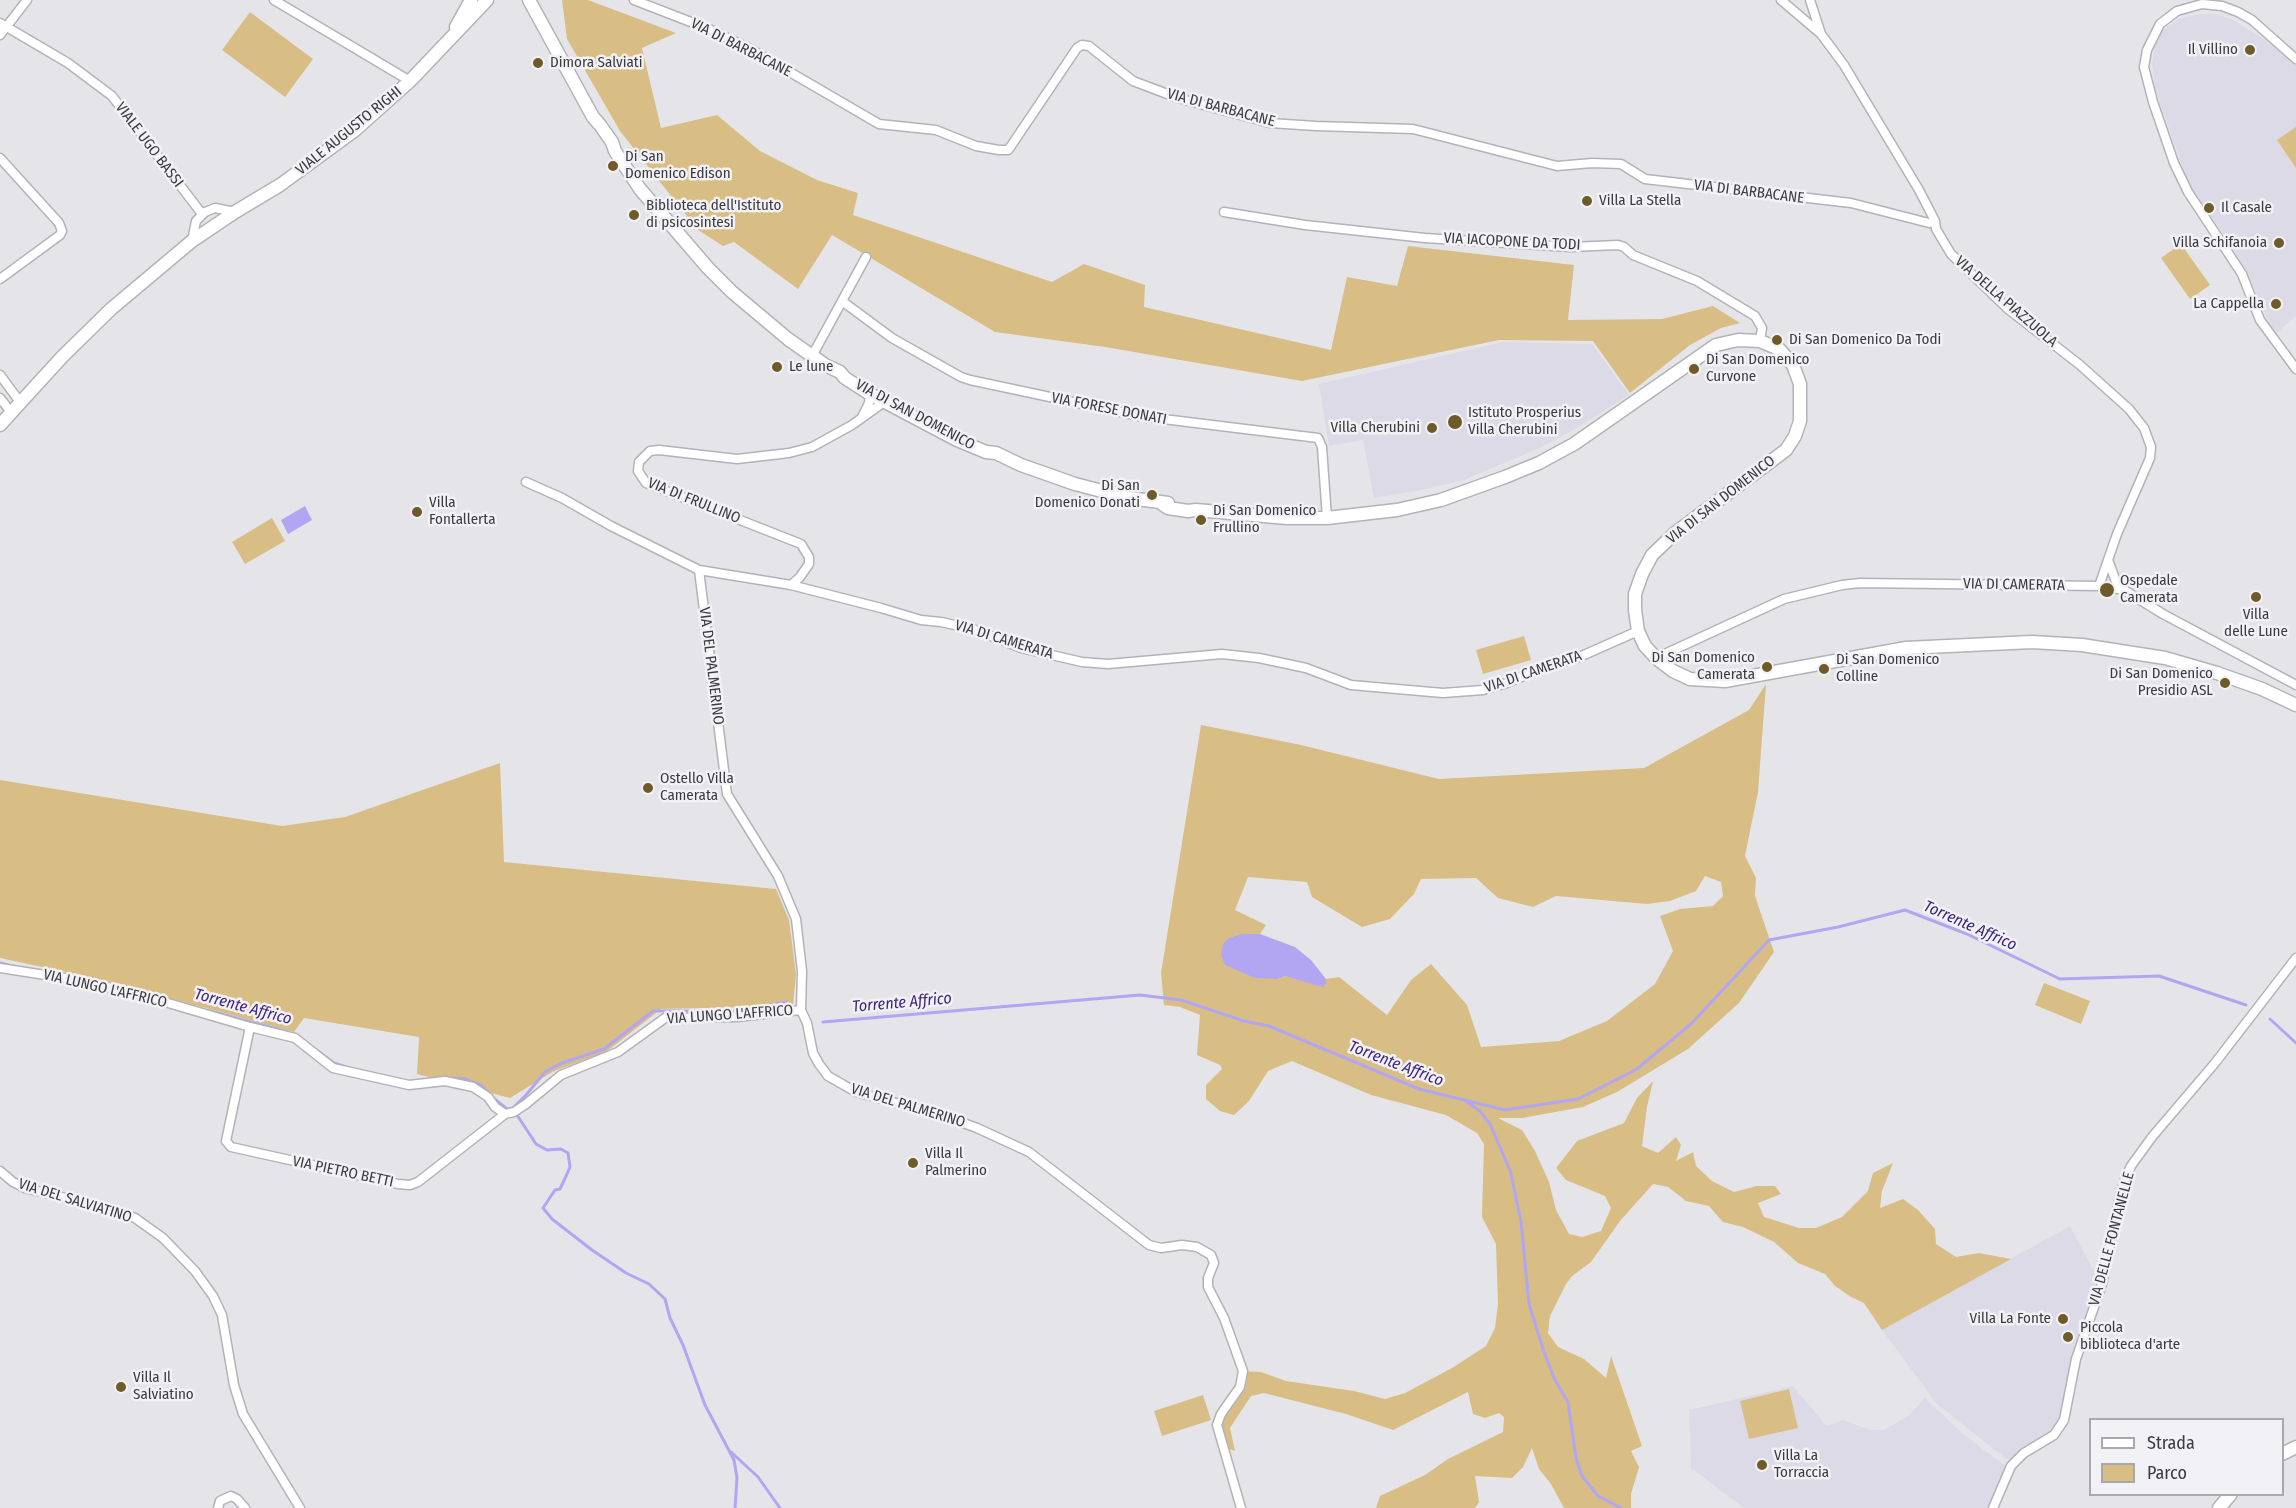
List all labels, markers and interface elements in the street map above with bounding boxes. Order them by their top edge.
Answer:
street label: VIA DI BARBACANE [688,15,794,81]
place label: Il Villino [2188,41,2238,59]
marker: Il Villino [2243,43,2257,57]
place label: Dimora Salviati [550,54,643,72]
marker: Dimora Salviati [531,56,545,70]
street label: VIALE AUGUSTO RIGHI [293,83,405,179]
street label: VIA DI BARBACANE [1165,85,1277,131]
street label: VIALE UGO BASSI [111,99,187,191]
place label: Di San Domenico Edison [625,148,731,183]
marker: Di San Domenico Edison [606,159,620,173]
street label: VIA DI BARBACANE [1693,176,1805,208]
place label: Villa La Stella [1599,192,1681,210]
marker: Villa La Stella [1580,194,1594,208]
place label: Biblioteca dell'Istituto di psicosintesi [646,197,781,232]
place label: Il Casale [2221,199,2272,217]
marker: Il Casale [2202,201,2216,215]
marker: Biblioteca dell'Istituto di psicosintesi [627,208,641,222]
street label: VIA IACOPONE DA TODI [1443,229,1581,255]
place label: Villa Schifanoia [2173,234,2267,252]
marker: Villa Schifanoia [2272,236,2286,250]
street label: VIA DELLA PIAZZUOLA [1951,253,2061,351]
place label: La Cappella [2193,295,2264,313]
marker: La Cappella [2269,297,2283,311]
place label: Di San Domenico Da Todi [1789,331,1941,349]
marker: Di San Domenico Da Todi [1770,333,1784,347]
place label: Di San Domenico Curvone [1706,351,1809,386]
place label: Le lune [789,358,833,376]
marker: Le lune [770,360,784,374]
marker: Di San Domenico Curvone [1687,362,1701,376]
street label: VIA DI SAN DOMENICO [852,376,978,454]
street label: VIA FORESE DONATI [1050,389,1168,429]
place label: Istituto Prosperius Villa Cherubini [1468,404,1581,439]
marker: Istituto Prosperius Villa Cherubini [1446,413,1464,431]
place label: Villa Cherubini [1331,419,1420,437]
marker: Villa Cherubini [1425,421,1439,435]
street label: VIA DI SAN DOMENICO [1663,452,1779,548]
street label: VIA DI FRULLINO [645,474,743,528]
place label: Di San Domenico Donati [1035,477,1140,512]
marker: Di San Domenico Donati [1145,488,1159,502]
place label: Villa Fontallerta [429,494,495,529]
place label: Di San Domenico Frullino [1213,502,1316,537]
marker: Villa Fontallerta [410,505,424,519]
marker: Di San Domenico Frullino [1194,513,1208,527]
place label: Ospedale Camerata [2120,572,2178,607]
street label: VIA DI CAMERATA [1963,575,2065,595]
marker: Ospedale Camerata [2098,581,2116,599]
marker: Villa delle Lune [2249,590,2263,604]
street label: VIA DEL PALMERINO [695,606,727,726]
place label: Villa delle Lune [2224,606,2288,641]
street label: VIA DI CAMERATA [953,617,1055,663]
street label: VIA DI CAMERATA [1482,647,1584,697]
place label: Di San Domenico Camerata [1652,649,1755,684]
place label: Di San Domenico Colline [1836,651,1939,686]
marker: Di San Domenico Camerata [1760,660,1774,674]
marker: Di San Domenico Colline [1817,662,1831,676]
place label: Di San Domenico Presidio ASL [2110,665,2213,700]
marker: Di San Domenico Presidio ASL [2218,676,2232,690]
place label: Ostello Villa Camerata [660,770,734,805]
marker: Ostello Villa Camerata [641,781,655,795]
water label: Torrente Affrico [1920,897,2020,955]
street label: VIA LUNGO L'AFFRICO [41,966,169,1012]
water label: Torrente Affrico [192,985,294,1029]
water label: Torrente Affrico [851,989,953,1017]
street label: VIA LUNGO L'AFFRICO [666,1002,794,1028]
water label: Torrente Affrico [1346,1037,1446,1091]
street label: VIA DEL PALMERINO [849,1080,967,1132]
place label: Villa Il Palmerino [925,1145,987,1180]
street label: VIA PIETRO BETTI [291,1153,395,1191]
marker: Villa Il Palmerino [906,1156,920,1170]
street label: VIA DELLE FONTANELLE [2085,1170,2139,1308]
street label: VIA DEL SALVIATINO [16,1175,134,1227]
place label: Villa La Fonte [1970,1310,2051,1328]
marker: Villa La Fonte [2056,1312,2070,1326]
place label: Piccola biblioteca d'arte [2080,1319,2180,1354]
marker: Piccola biblioteca d'arte [2061,1330,2075,1344]
place label: Villa Il Salviatino [133,1369,194,1404]
marker: Villa Il Salviatino [114,1380,128,1394]
legend [2089,1418,2284,1496]
text: Strada [2147,1432,2195,1454]
place label: Villa La Torraccia [1774,1447,1829,1482]
marker: Villa La Torraccia [1755,1458,1769,1472]
text: Parco [2147,1462,2187,1484]

